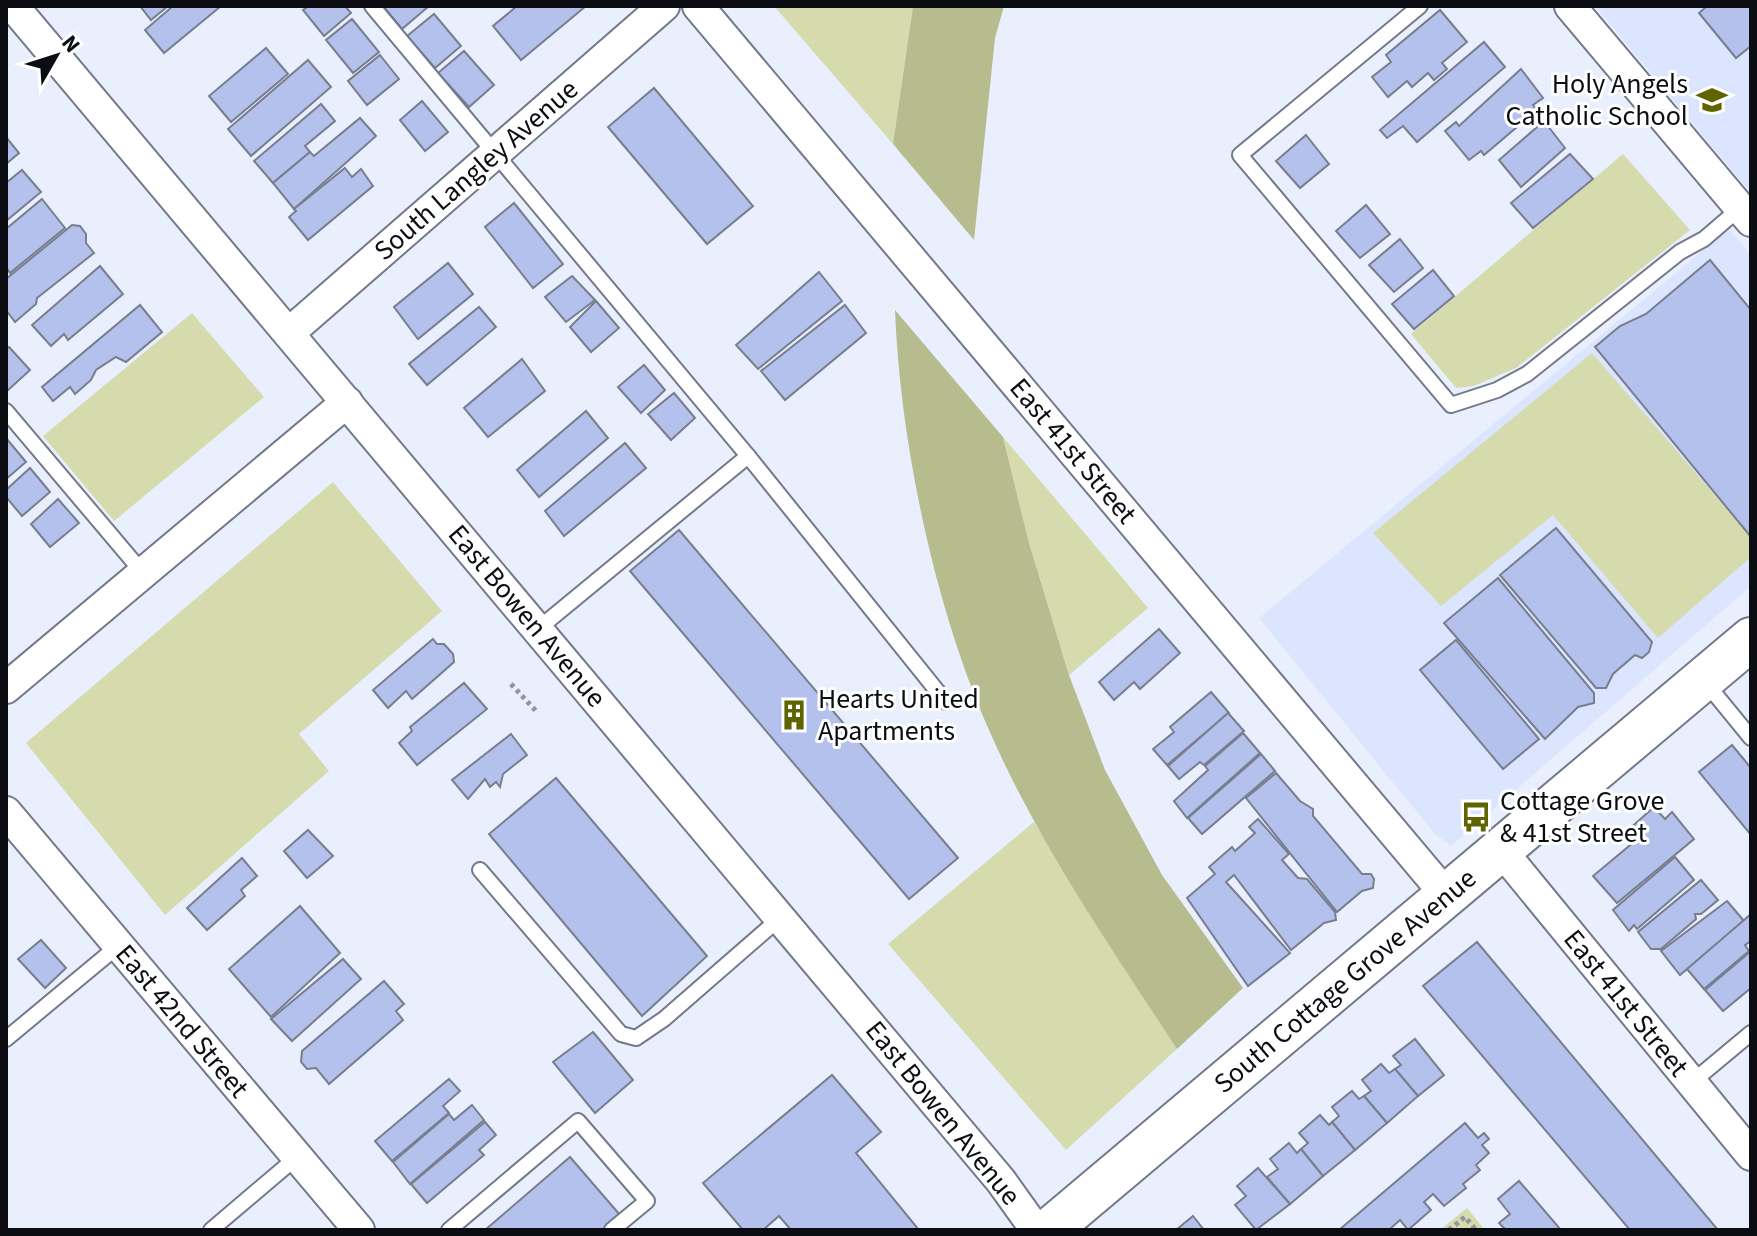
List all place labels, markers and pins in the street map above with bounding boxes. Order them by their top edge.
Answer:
place label: Holy Angels Catholic School [1506,64,1688,136]
school or university icon: Holy Angels Catholic School [1695,83,1729,117]
place label: Hearts United Apartments [818,679,979,751]
building icon: Hearts United Apartments [777,698,811,732]
place label: Cottage Grove & 41st Street [1500,781,1664,853]
bus stop icon: Cottage Grove & 41st Street [1459,800,1493,834]

